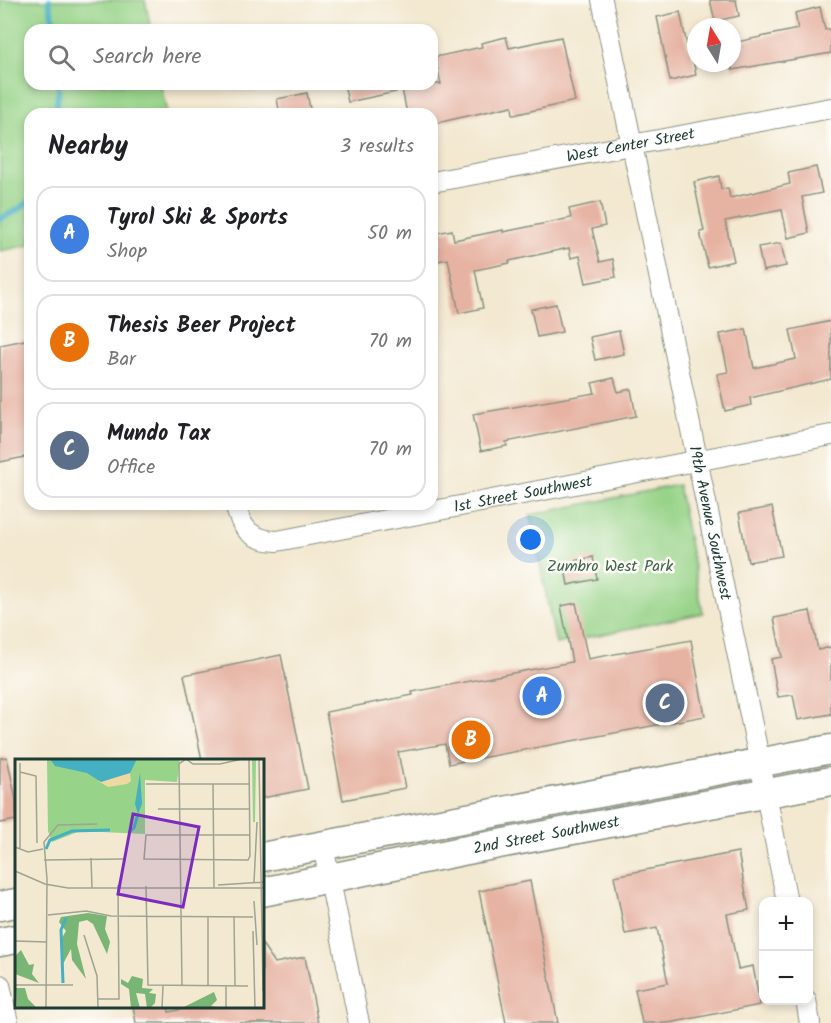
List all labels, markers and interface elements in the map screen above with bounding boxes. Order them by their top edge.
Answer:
north arrow [687,18,741,72]
search box [24,24,438,90]
text: Search here [93,40,201,75]
icon: search [45,41,78,74]
street label: West Center Street [564,121,698,169]
text: Nearby [48,126,128,168]
text: 3 results [340,131,414,163]
text: Tyrol Ski & Sports [107,201,288,236]
text: A [63,218,76,250]
text: 50 m [367,218,412,250]
text: Shop [107,236,147,268]
text: Thesis Beer Project [107,309,296,344]
text: B [63,326,76,358]
text: 70 m [369,326,412,358]
text: Bar [107,344,136,376]
text: Mundo Tax [107,417,211,452]
text: C [63,434,76,466]
text: 70 m [369,434,412,466]
street label: 19th Avenue Southwest [682,444,739,603]
text: Office [107,452,155,484]
street label: 1st Street Southwest [451,468,595,519]
your location [516,525,545,554]
park label: Zumbro West Park [547,554,673,579]
pin: A [522,674,562,718]
pin: C [646,680,684,726]
pin: B [452,718,490,762]
inset map [15,759,264,1008]
street label: 2nd Street Southwest [471,809,622,861]
map controls [759,897,813,1005]
button: + [759,897,813,951]
button: − [759,951,813,1005]

